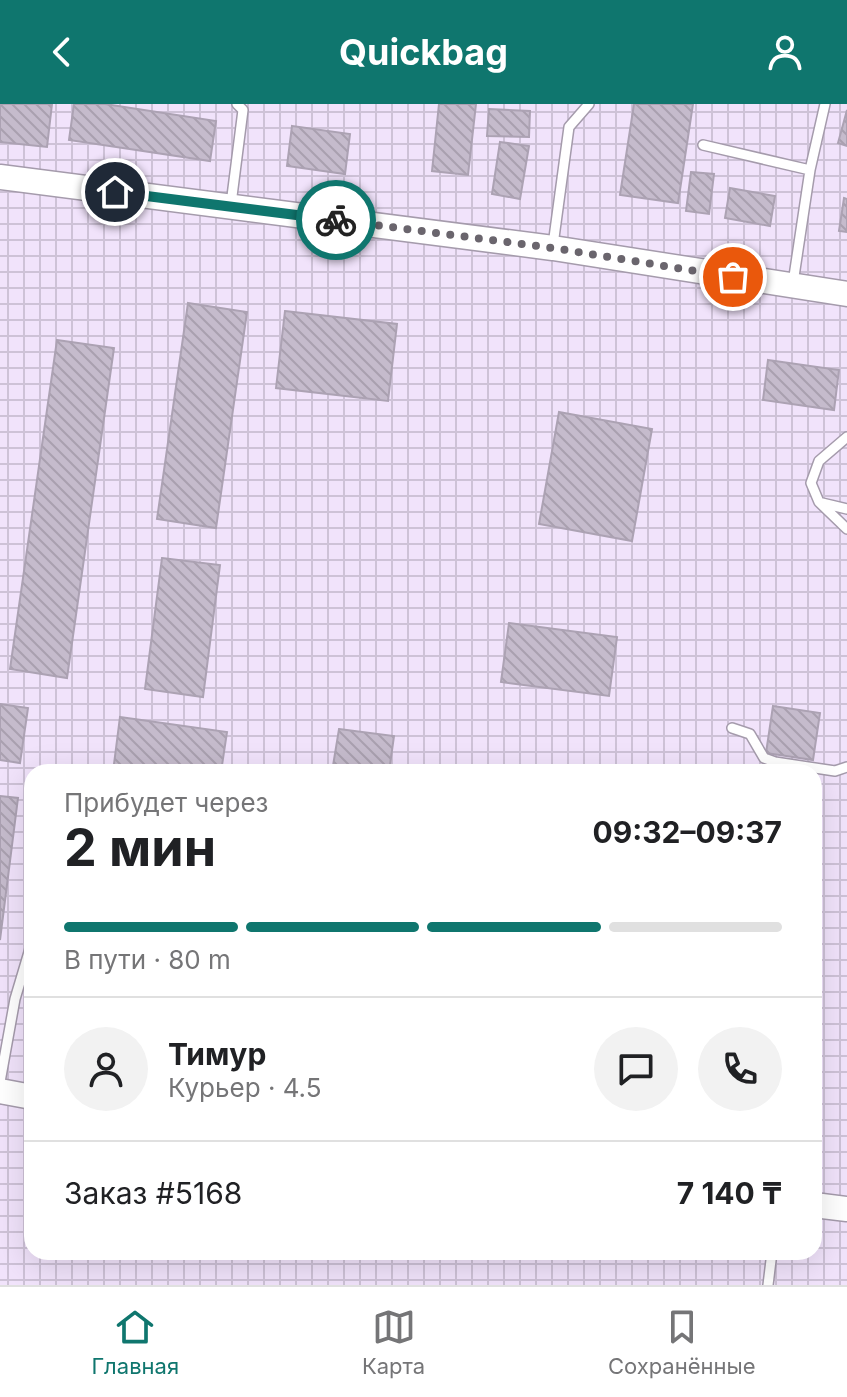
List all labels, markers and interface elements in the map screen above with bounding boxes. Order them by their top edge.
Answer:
icon: back [40,30,84,74]
text: Quickbag [339,30,508,74]
icon: person [763,30,807,74]
pin [81,158,149,226]
icon: home [93,170,137,214]
courier [296,180,376,260]
icon: bike [314,198,358,242]
pin [699,243,767,311]
icon: bag [711,255,755,299]
text: Прибудет через [64,787,268,818]
text: 09:32–09:37 [592,814,782,850]
text: 2 мин [64,816,216,879]
text: В пути · 80 m [64,944,231,975]
button: person [64,1027,148,1111]
button: chat [594,1027,678,1111]
button: phone [698,1027,782,1111]
text: Тимур [168,1036,266,1072]
text: Курьер · 4.5 [168,1072,322,1103]
text: Заказ #5168 [64,1175,242,1211]
text: 7 140 ₸ [677,1175,782,1211]
tab: Главная [91,1305,179,1379]
tab: Карта [362,1305,425,1379]
tab: Сохранённые [608,1305,756,1379]

